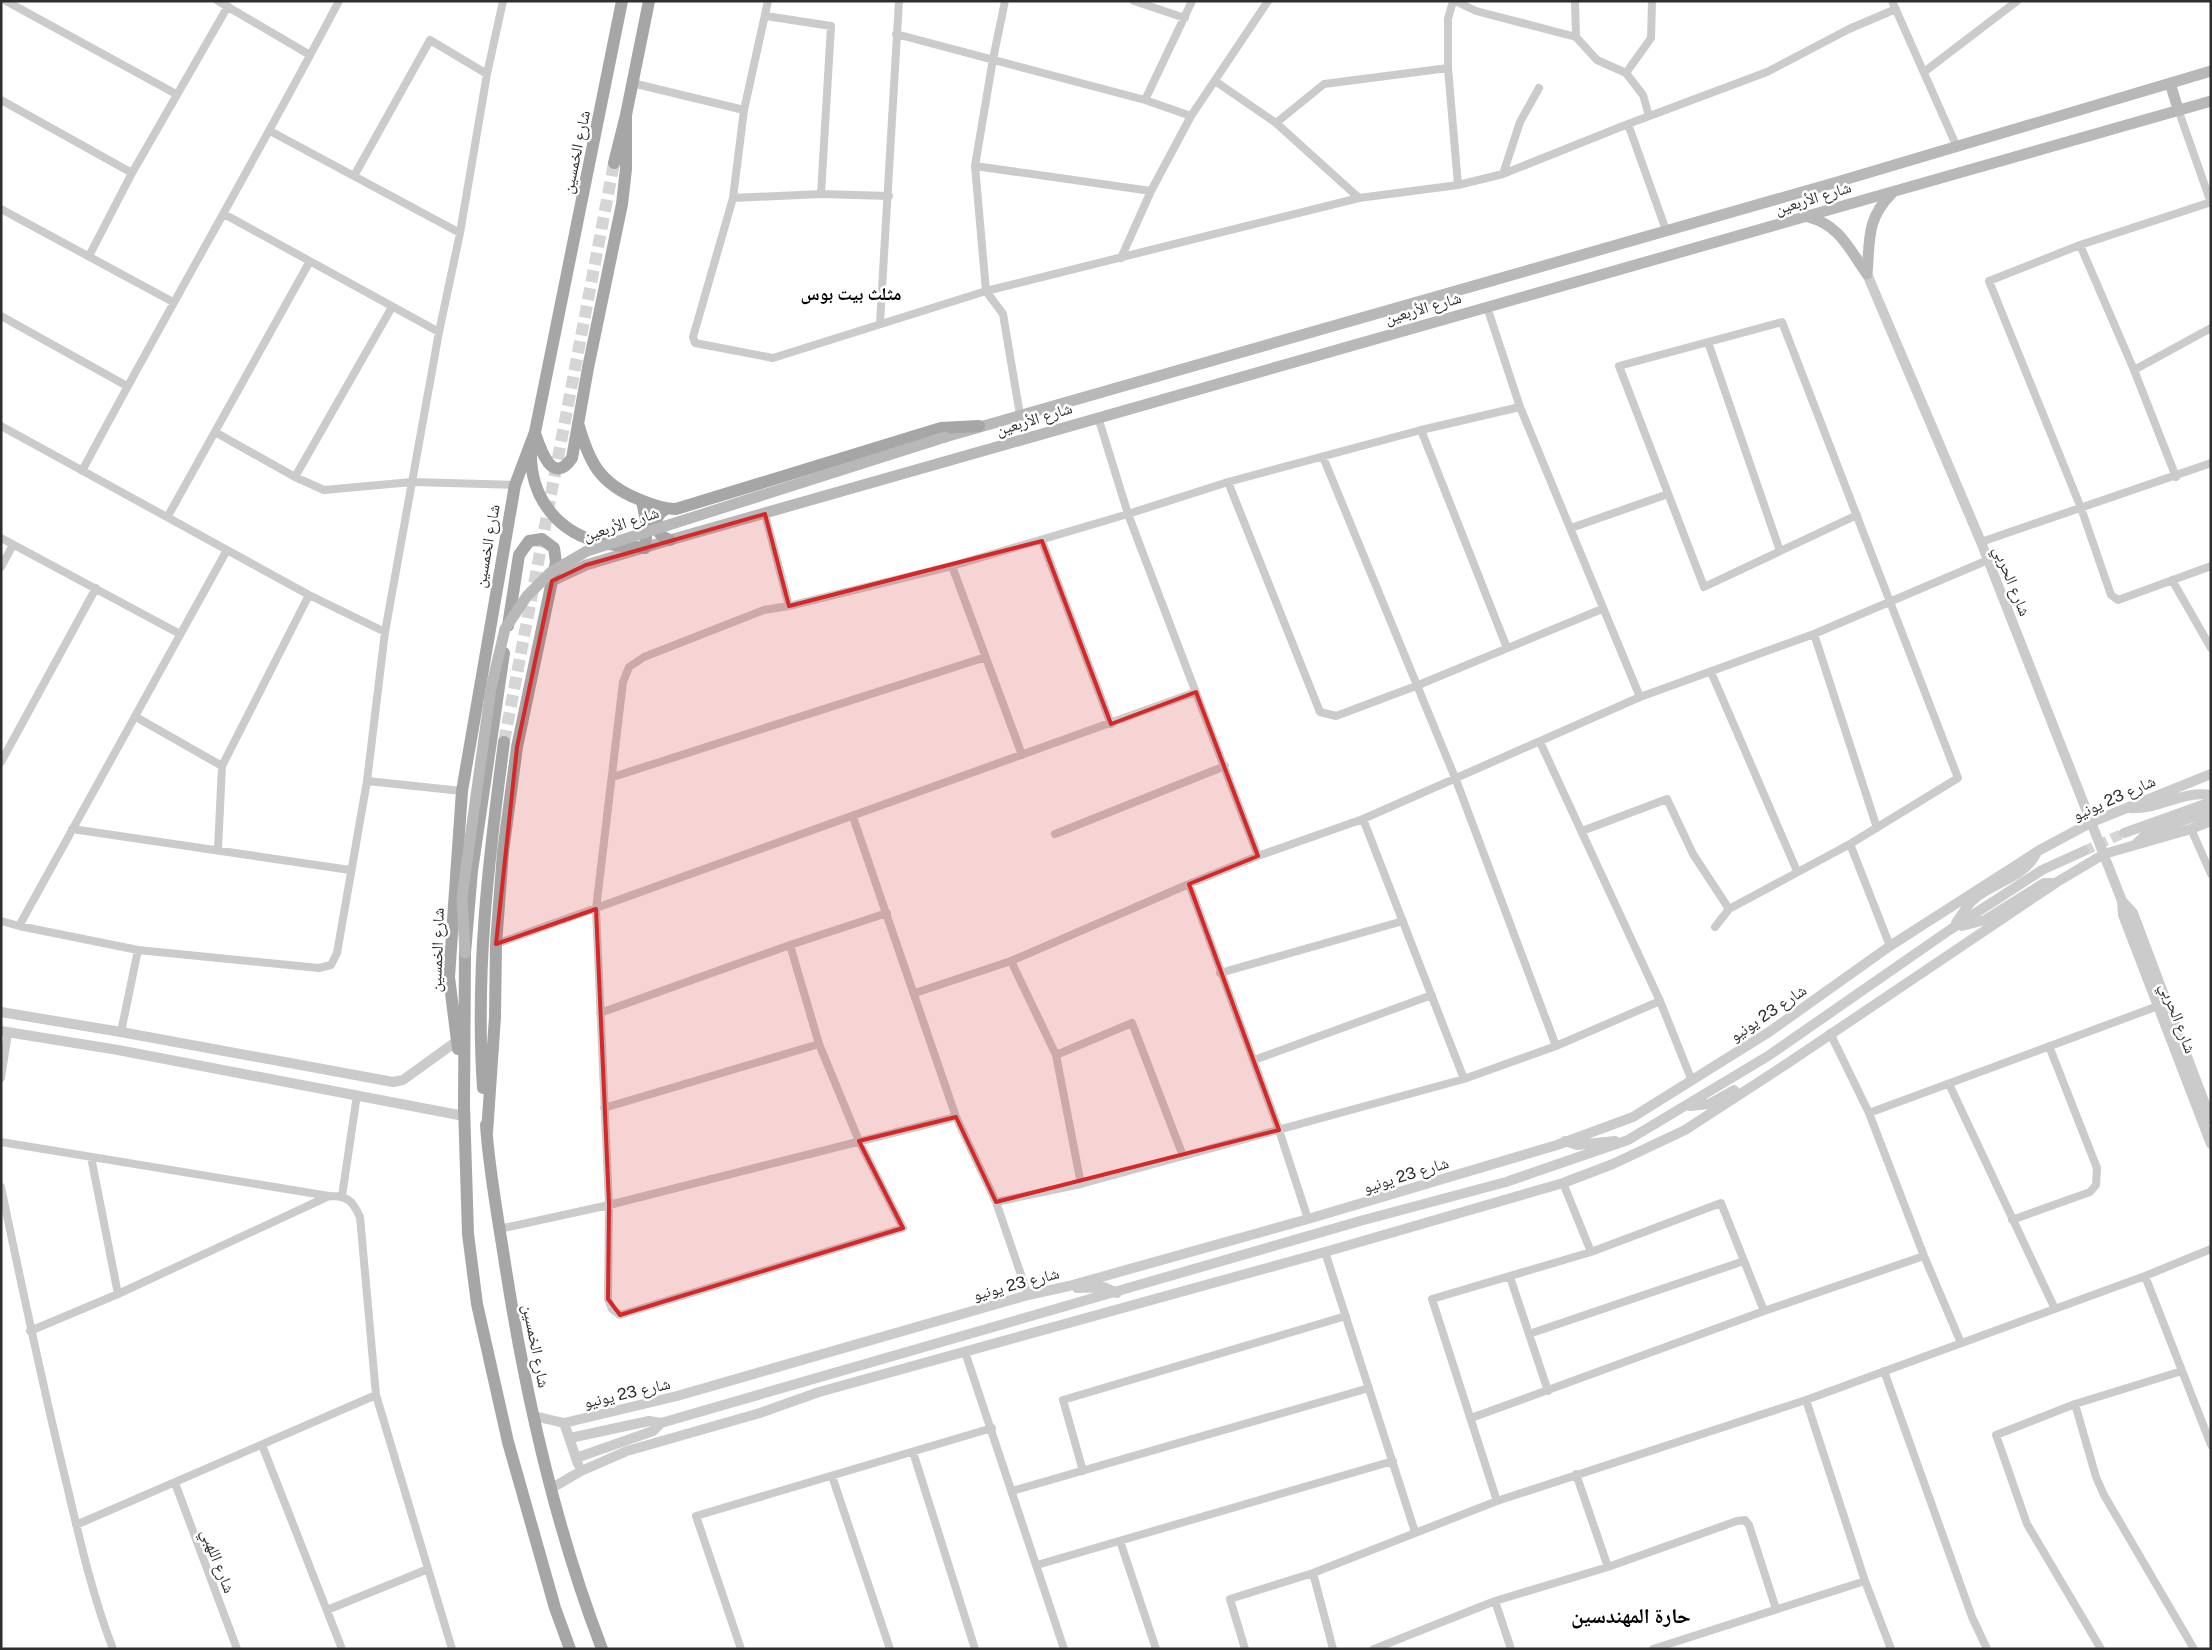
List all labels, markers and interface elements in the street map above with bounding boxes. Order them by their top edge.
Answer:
street label: شارع الخمسين [558,109,595,196]
street label: شارع الأربعين [1773,177,1854,220]
district label: مثلث بيت بوس [800,283,902,305]
street label: شارع الأربعين [1383,288,1464,329]
street label: شارع الأربعين [994,398,1075,441]
street label: شارع الخمسين [470,503,505,589]
street label: شارع الأربعين [581,503,662,546]
street label: شارع الحربي [1986,543,2035,620]
street label: شارع 23 يونيو [2070,771,2159,826]
street label: شارع الخمسين [426,907,449,993]
street label: شارع 23 يونيو [1726,980,1811,1046]
street label: شارع الحربي [2153,980,2200,1057]
street label: شارع 23 يونيو [1361,1153,1451,1198]
street label: شارع 23 يونيو [971,1263,1061,1306]
street label: شارع الخمسين [518,1303,553,1389]
street label: شارع 23 يونيو [582,1374,672,1413]
street label: شارع اللهبي [194,1526,239,1597]
district label: حارة المهندسين [1571,1603,1691,1629]

